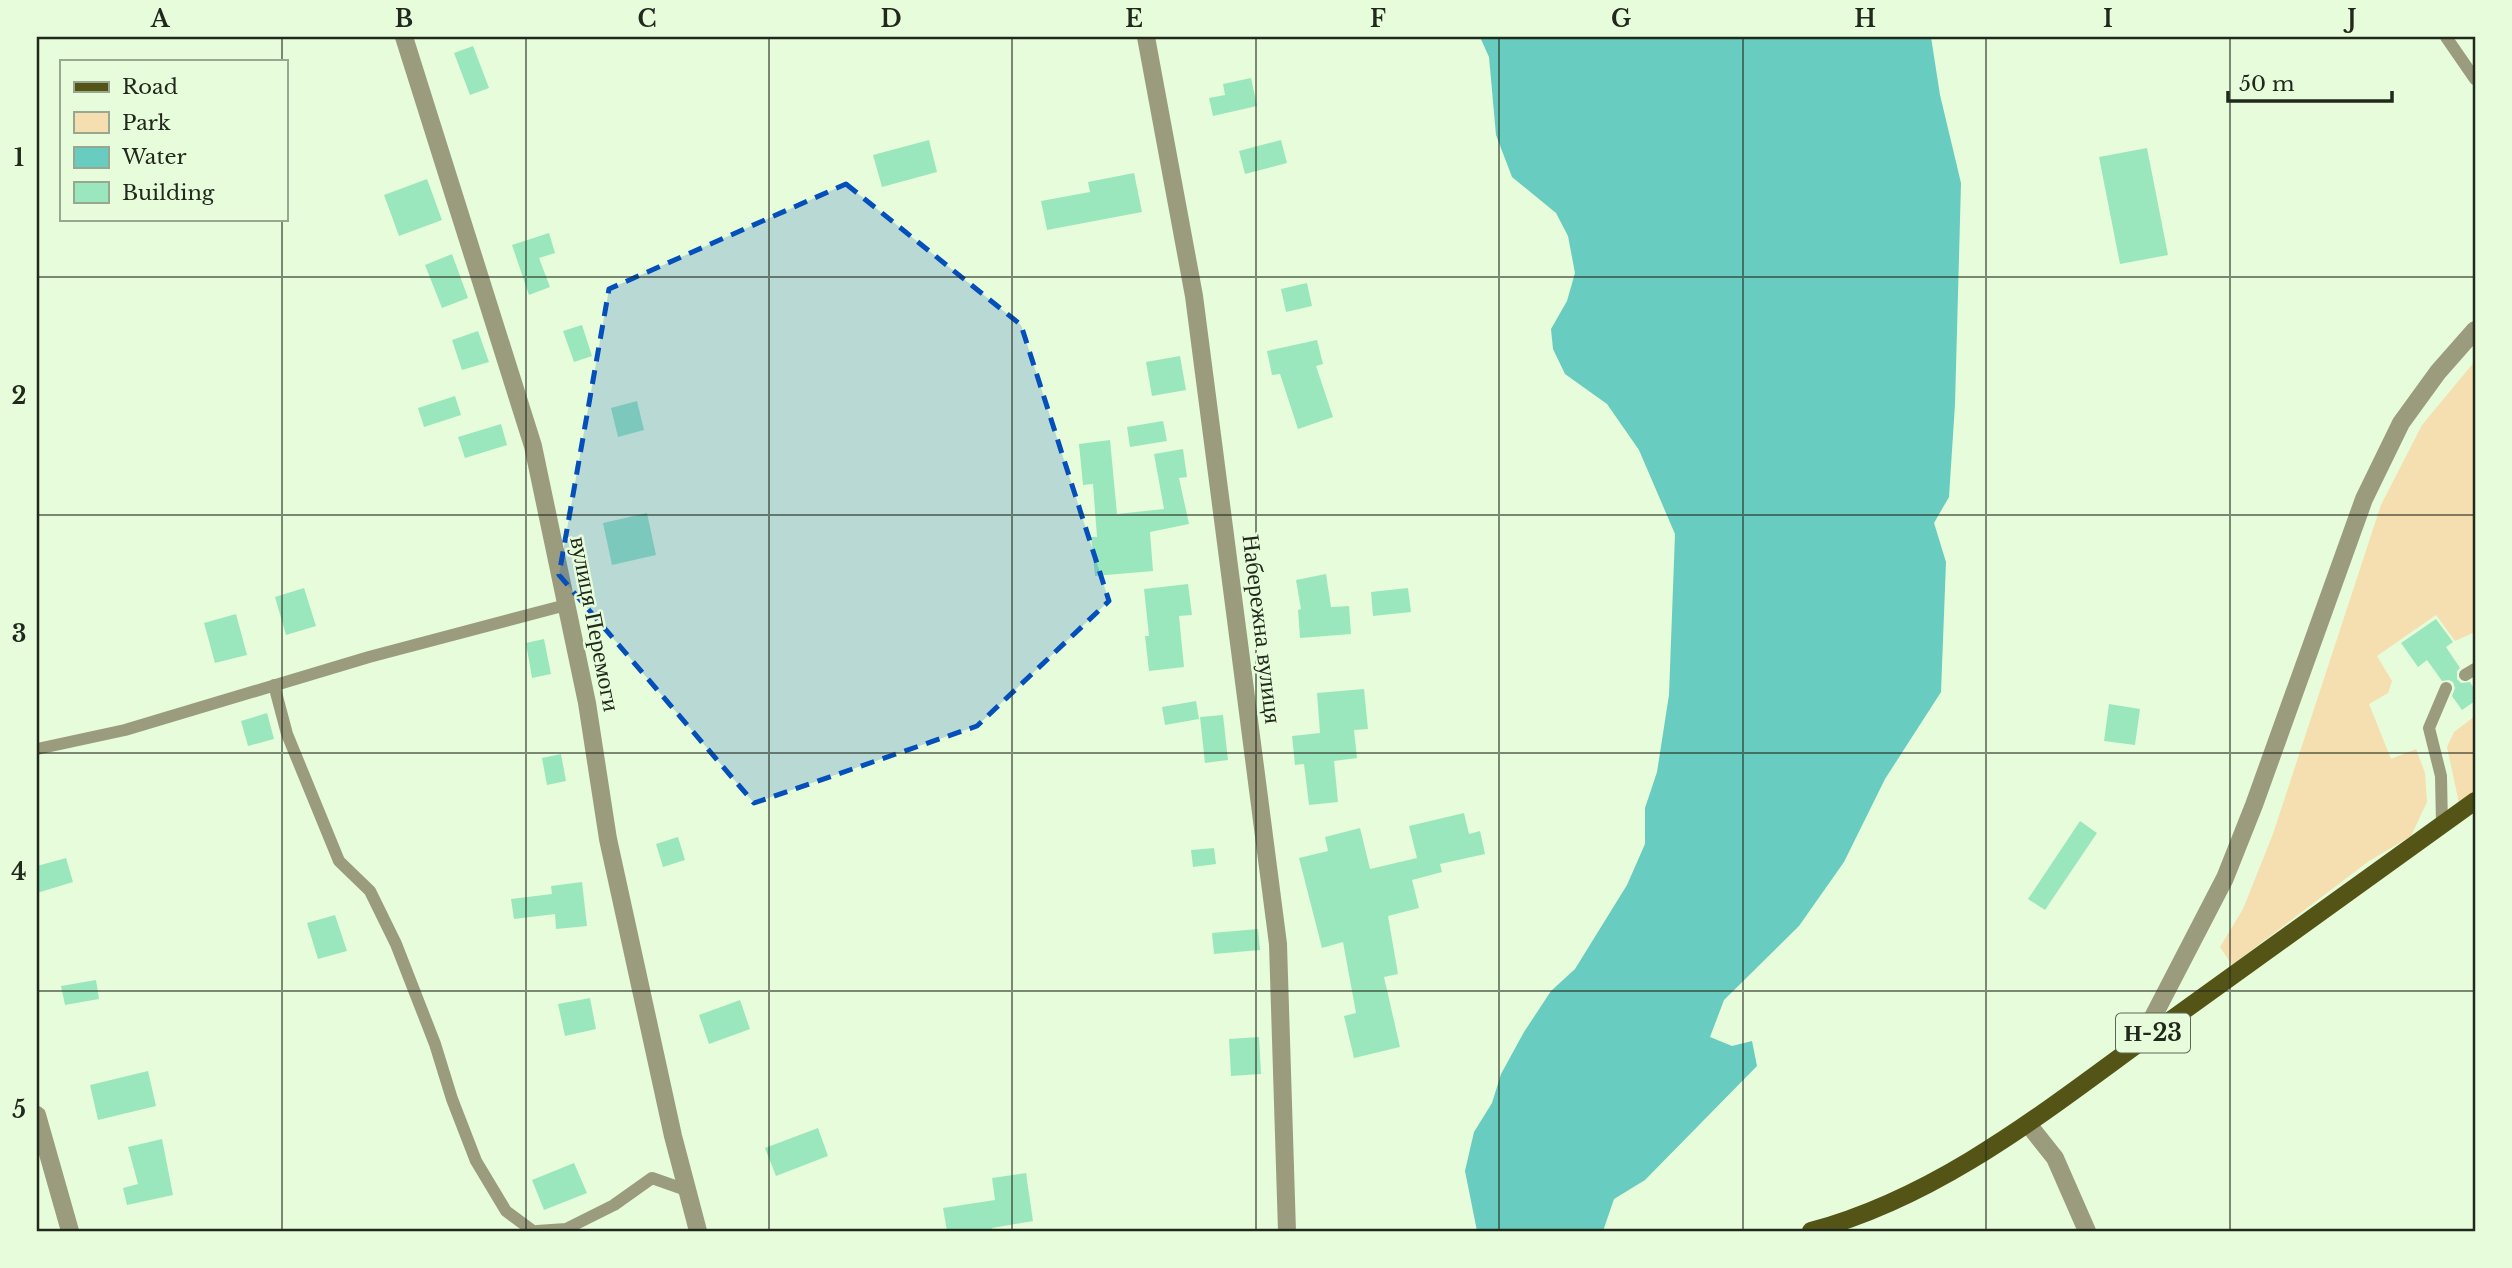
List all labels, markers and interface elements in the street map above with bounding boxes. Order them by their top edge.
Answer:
text: A [150,5,171,33]
text: B [395,5,413,33]
text: C [638,5,656,33]
text: D [880,5,902,33]
text: E [1125,5,1143,33]
text: F [1370,5,1386,33]
text: G [1611,5,1631,33]
text: H [1854,5,1876,33]
text: I [2103,5,2113,33]
text: J [2343,5,2357,33]
legend [60,60,287,220]
scale bar [2228,60,2393,104]
text: 50 m [2239,71,2295,97]
text: Road [122,74,178,100]
text: Park [122,110,171,136]
text: 1 [14,144,24,172]
text: Water [121,144,186,170]
text: Building [122,180,215,206]
text: 2 [12,382,26,410]
street label: Набережна вулиця [1237,533,1288,725]
street label: вулиця Перемоги [564,534,627,714]
text: 3 [12,620,26,648]
text: 4 [11,858,27,886]
road number: Н-23 [2116,1014,2190,1052]
text: 5 [12,1096,26,1124]

